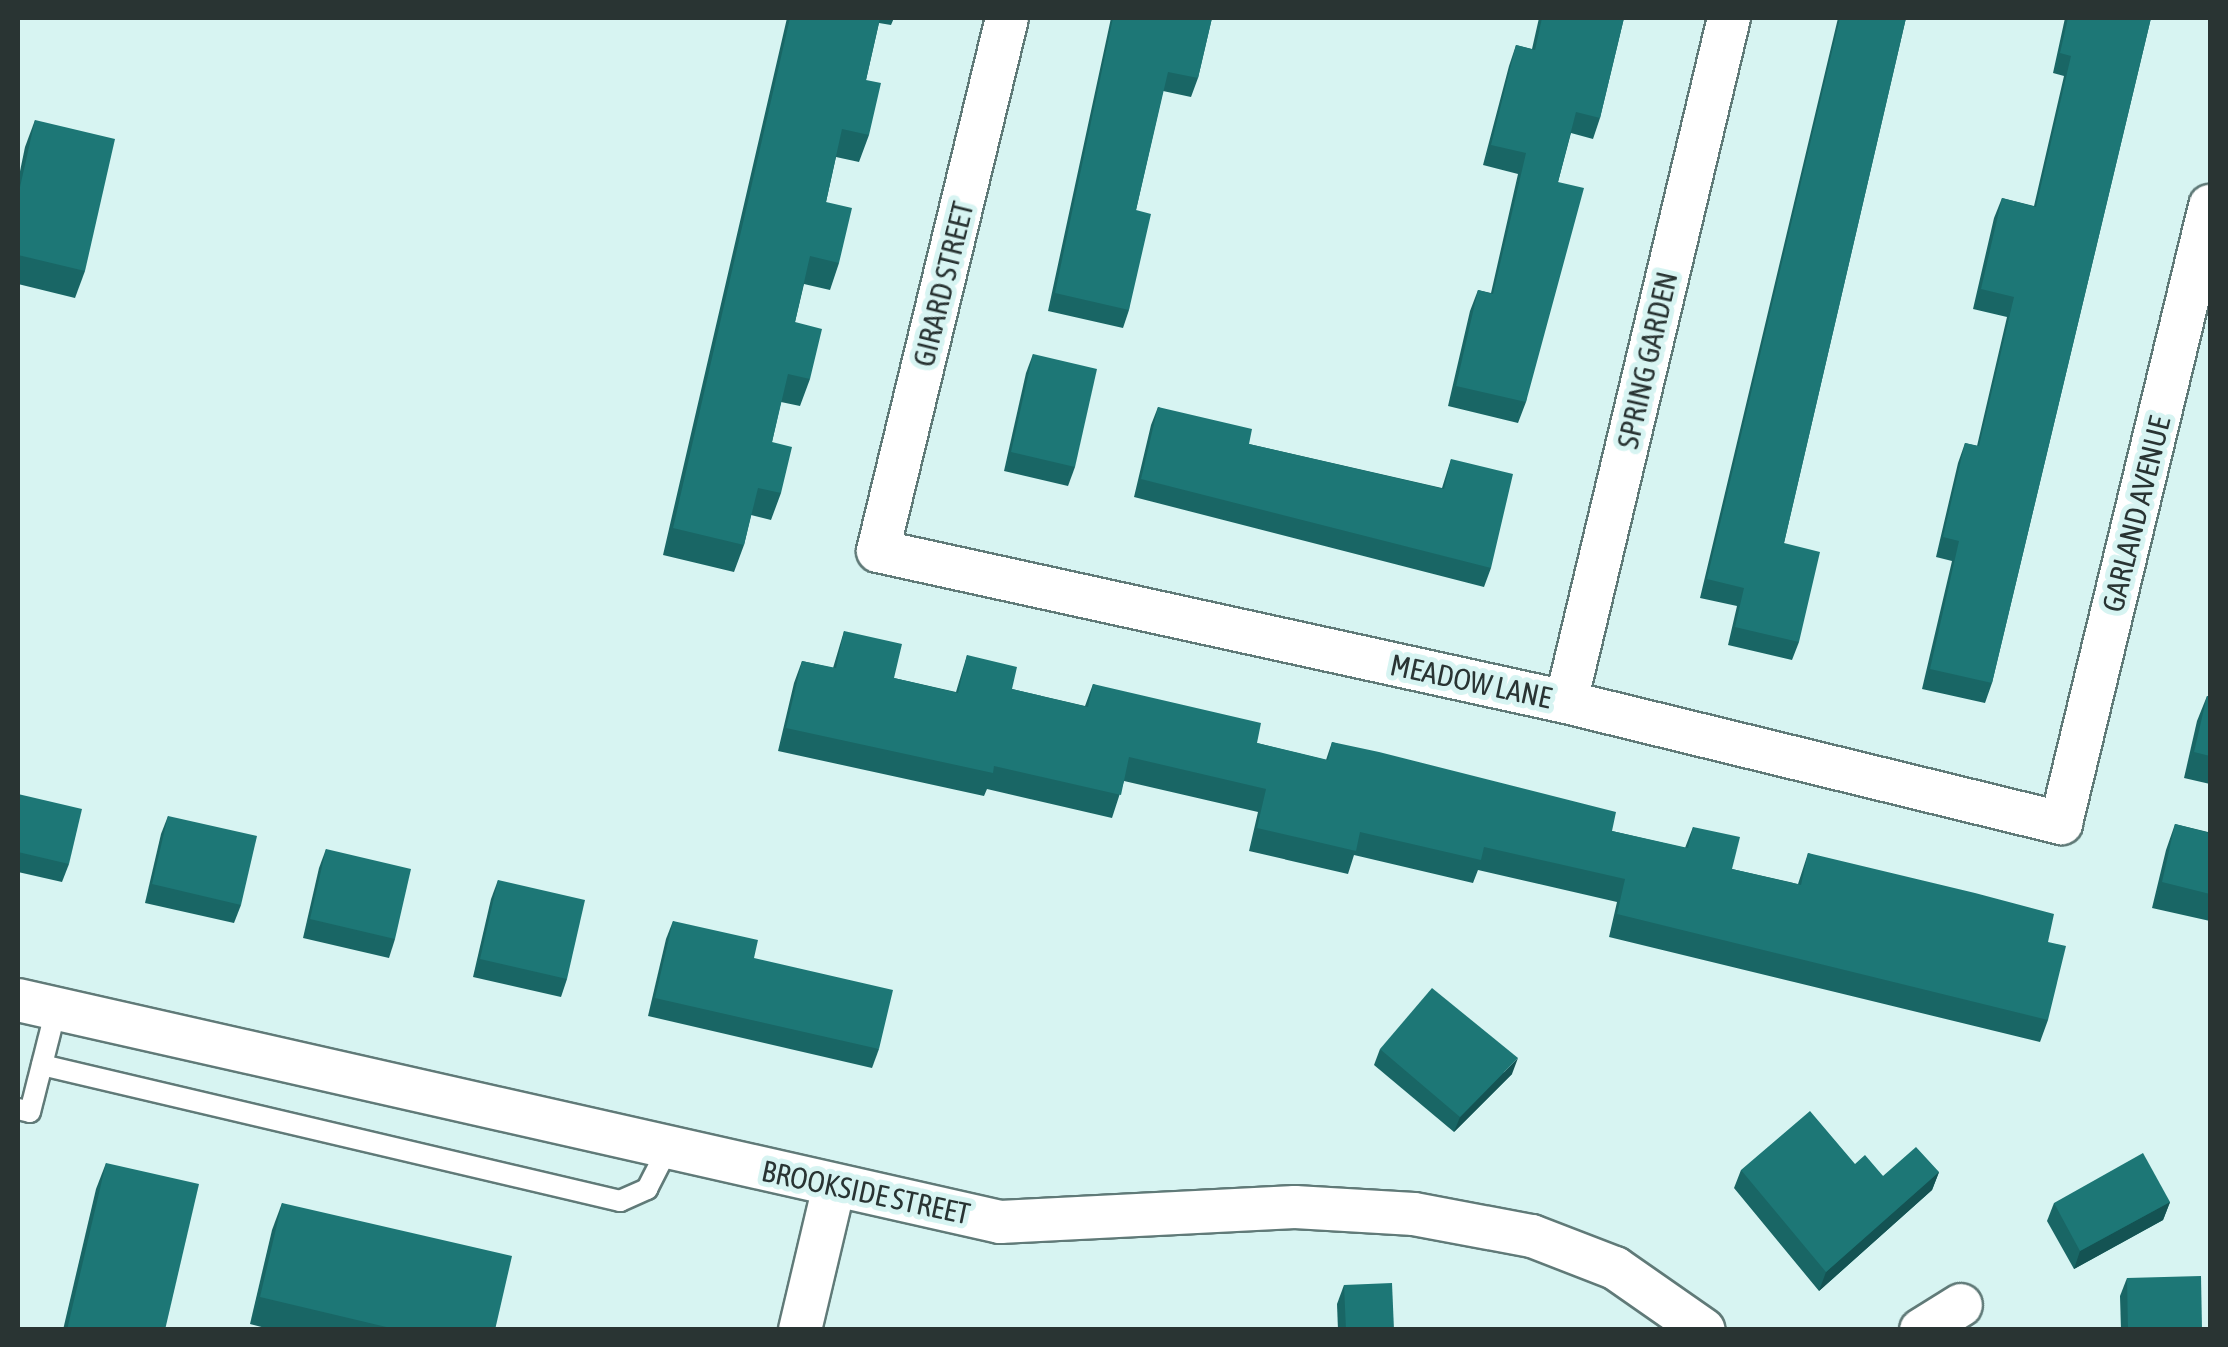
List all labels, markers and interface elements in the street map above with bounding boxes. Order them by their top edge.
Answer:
street label: GIRARD STREET [905,198,981,370]
street label: SPRING GARDEN [1609,268,1685,452]
street label: GARLAND AVENUE [2094,412,2178,616]
street label: MEADOW LANE [1387,646,1555,716]
street label: BROOKSIDE STREET [759,1152,973,1232]

